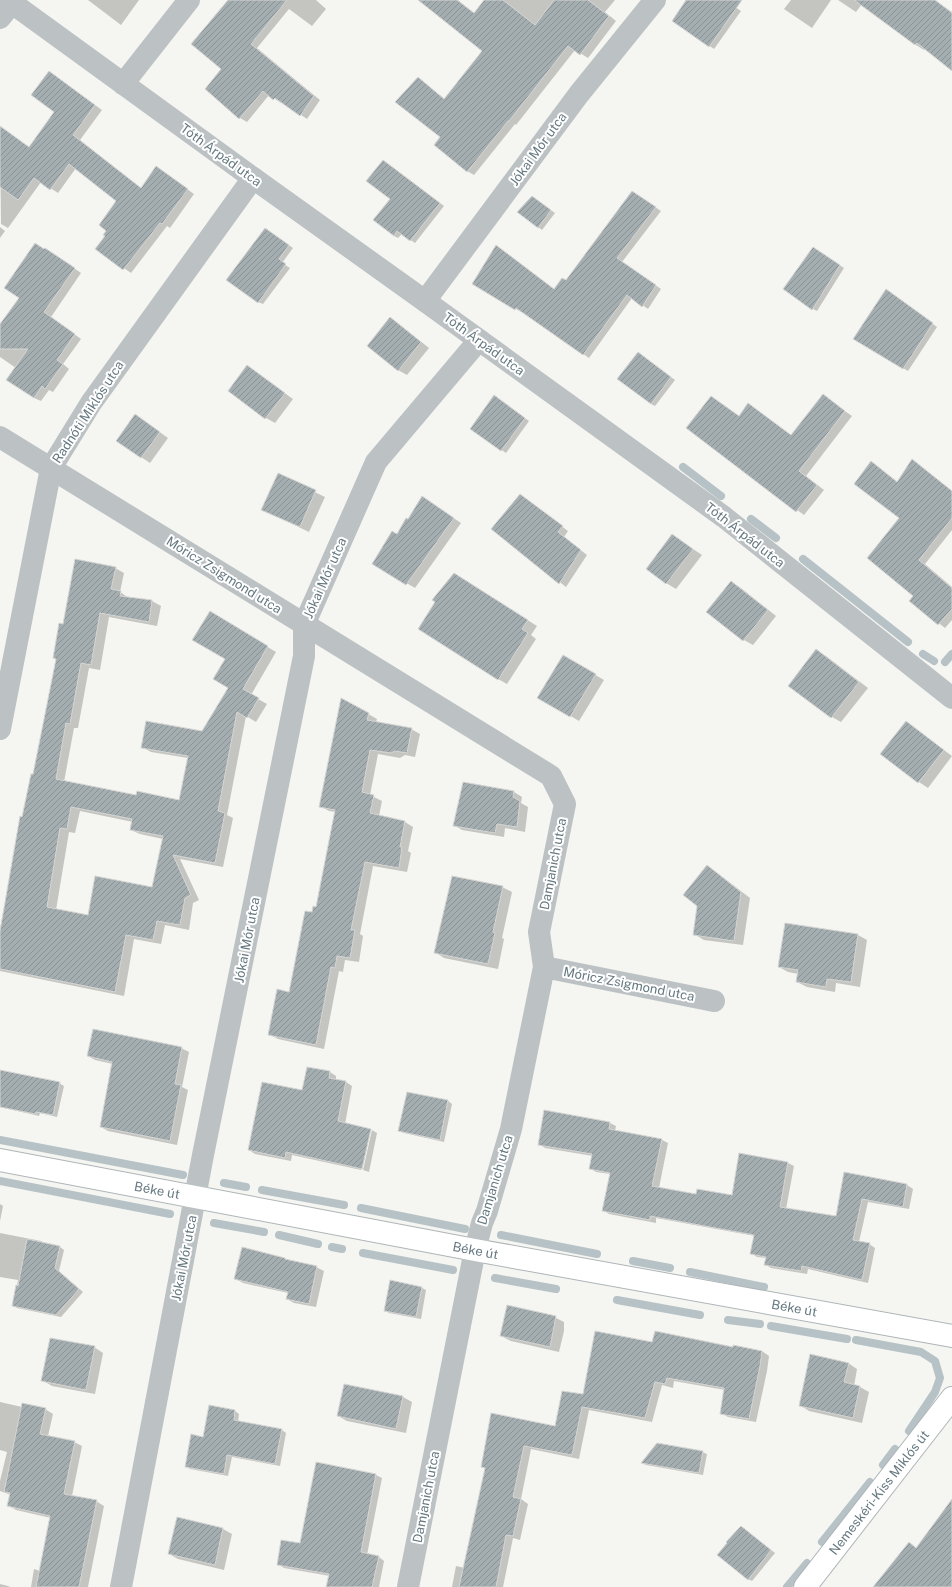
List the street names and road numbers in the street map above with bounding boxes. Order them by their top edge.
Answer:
street label: Jókai Mór utca [506,110,570,188]
street label: Tóth Árpád utca [178,120,265,189]
street label: Tóth Árpád utca [441,309,528,378]
street label: Radnóti Miklós utca [49,358,127,466]
street label: Tóth Árpád utca [702,499,788,571]
street label: Móricz Zsigmond utca [164,533,284,617]
street label: Jókai Mór utca [301,535,349,621]
street label: Damjanich utca [537,817,569,911]
street label: Jókai Mór utca [231,896,263,984]
street label: Móricz Zsigmond utca [562,964,696,1004]
street label: Damjanich utca [474,1133,516,1227]
street label: Béke út [133,1178,181,1201]
street label: Jókai Mór utca [168,1214,200,1302]
street label: Béke út [451,1238,500,1262]
street label: Béke út [770,1296,818,1319]
street label: Nemeskéri-Kiss Miklós út [826,1427,932,1558]
street label: Damjanich utca [410,1450,442,1544]

